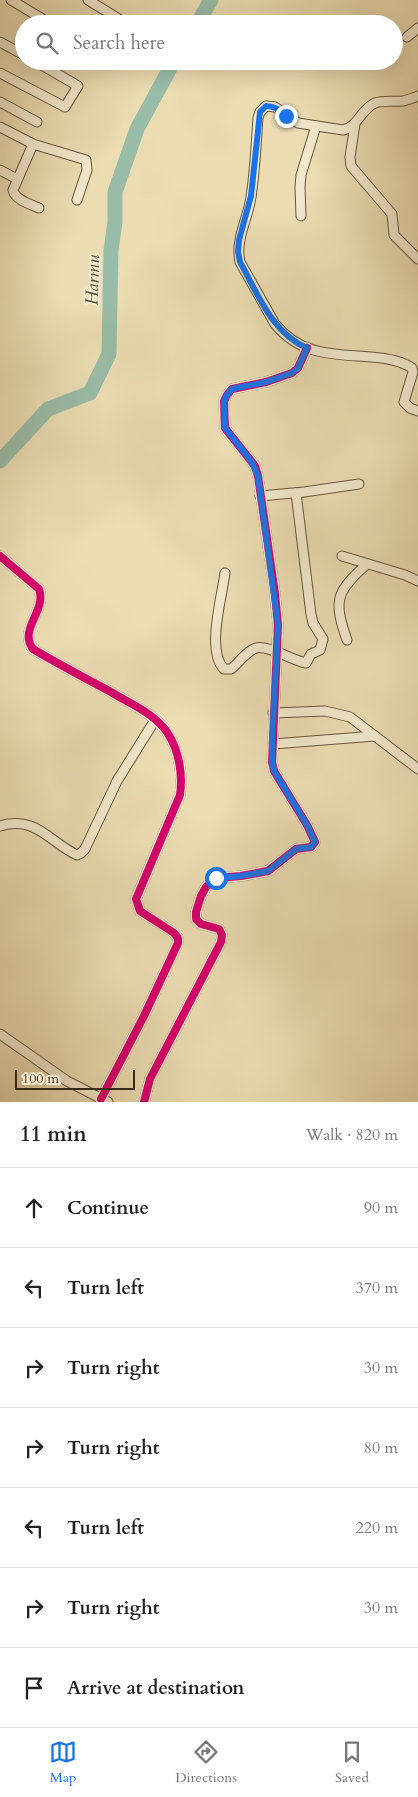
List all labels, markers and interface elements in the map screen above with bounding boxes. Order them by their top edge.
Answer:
search box [15,15,403,70]
icon: search [33,29,61,57]
text: Search here [73,30,165,56]
route end [275,105,298,128]
water label: Harmu [80,254,106,306]
route start [205,867,228,890]
scale bar [15,1067,135,1090]
text: 100 m [22,1069,59,1088]
text: 11 min [20,1120,87,1149]
text: Walk · 820 m [306,1124,398,1146]
icon: ahead [20,1194,48,1222]
text: Continue [67,1195,149,1221]
text: 90 m [364,1197,398,1219]
icon: left [20,1274,48,1302]
text: Turn left [67,1275,144,1301]
text: 370 m [356,1277,398,1299]
icon: right [20,1354,48,1382]
text: Turn right [67,1355,159,1381]
text: 30 m [364,1357,398,1379]
icon: right [20,1434,48,1462]
text: Turn right [67,1435,159,1461]
text: 80 m [364,1437,398,1459]
icon: left [20,1514,48,1542]
text: Turn left [67,1515,144,1541]
text: 220 m [356,1517,398,1539]
icon: right [20,1594,48,1622]
text: Turn right [67,1595,159,1621]
text: 30 m [364,1597,398,1619]
icon: arrive [20,1674,48,1702]
text: Arrive at destination [67,1675,244,1701]
tab: Map [49,1738,77,1787]
tab: Directions [175,1738,237,1787]
tab: Saved [335,1738,369,1787]

